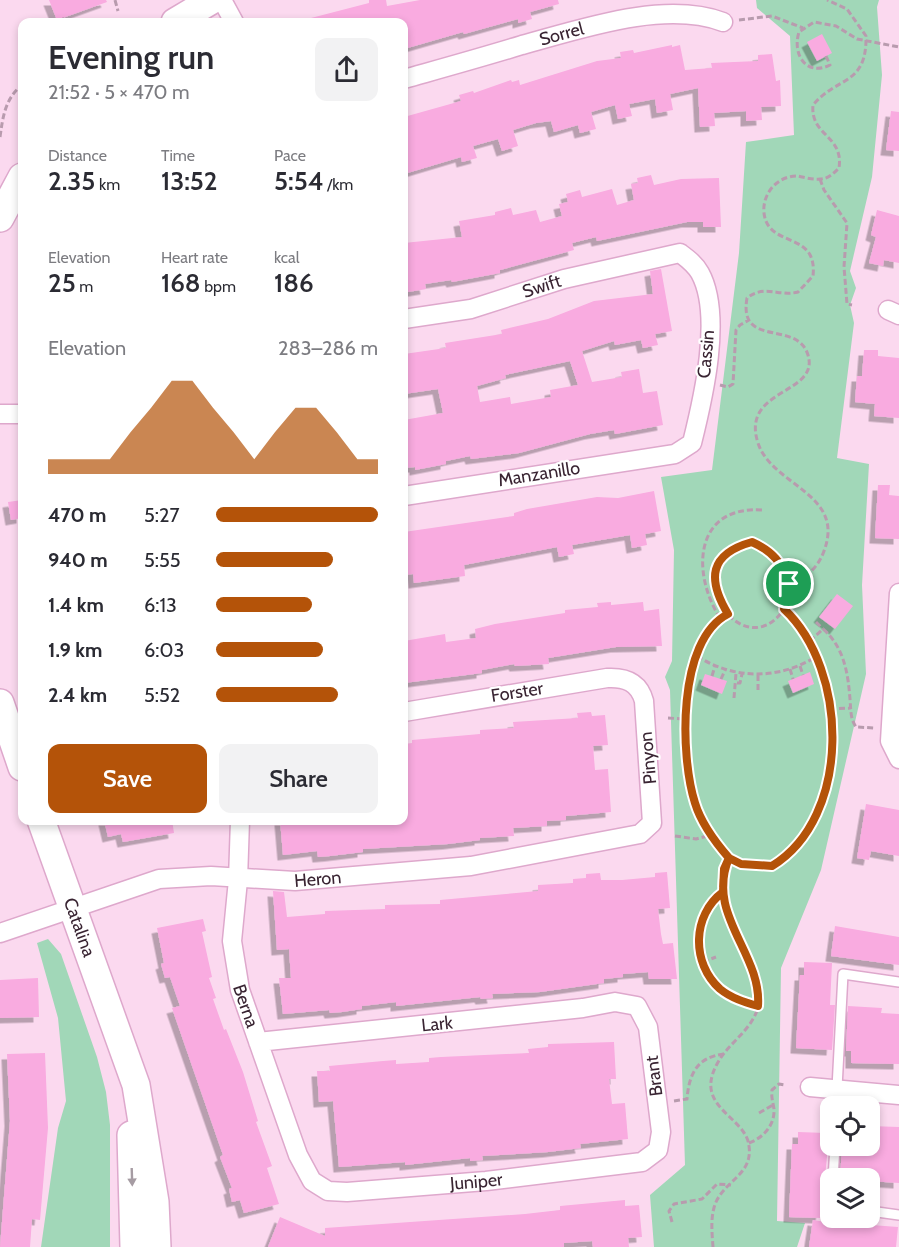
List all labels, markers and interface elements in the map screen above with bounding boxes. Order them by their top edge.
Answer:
street label: Sorrel [537,17,587,51]
text: Evening run [48,37,214,77]
button: share [315,38,378,101]
text: 21:52 · 5 × 470 m [48,80,190,104]
text: Distance [48,146,107,165]
text: Time [161,146,195,165]
text: Pace [274,146,306,165]
text: 2.35 [48,165,95,197]
text: 13:52 [161,165,218,197]
text: 5:54 [274,165,323,197]
text: km [95,175,120,194]
text: /km [323,175,353,194]
text: Elevation [48,248,111,267]
text: Heart rate [161,248,228,267]
text: kcal [274,248,300,267]
text: 25 [48,267,76,299]
text: 168 [161,267,201,299]
text: 186 [274,267,314,299]
street label: Swift [520,270,564,303]
text: m [76,277,93,296]
text: bpm [201,277,236,296]
street label: Cassin [693,329,719,379]
text: Elevation [48,336,126,360]
text: 283–286 m [278,336,378,360]
street label: Manzanillo [497,457,582,491]
text: 470 m [48,503,106,527]
text: 5:27 [144,503,180,527]
text: 940 m [48,548,108,572]
text: 5:55 [144,548,181,572]
pin [763,558,814,609]
icon: arrive [772,567,805,600]
text: 1.4 km [48,593,104,617]
text: 6:13 [144,593,177,617]
text: 1.9 km [48,638,102,662]
text: 6:03 [144,638,184,662]
street label: Forster [489,677,545,707]
text: 2.4 km [48,683,107,707]
text: 5:52 [144,683,180,707]
street label: Pinyon [635,731,661,785]
button: Save [48,744,207,813]
button: Share [219,744,378,813]
street label: Heron [293,866,342,892]
street label: Catalina [59,895,100,960]
street label: Berna [228,981,264,1031]
street label: Lark [420,1011,455,1037]
street label: Brant [641,1054,667,1098]
map controls [820,1096,880,1228]
button: locate [820,1096,880,1156]
one-way arrow [127,1167,137,1186]
street label: Juniper [448,1168,504,1195]
button: layers [820,1168,880,1228]

